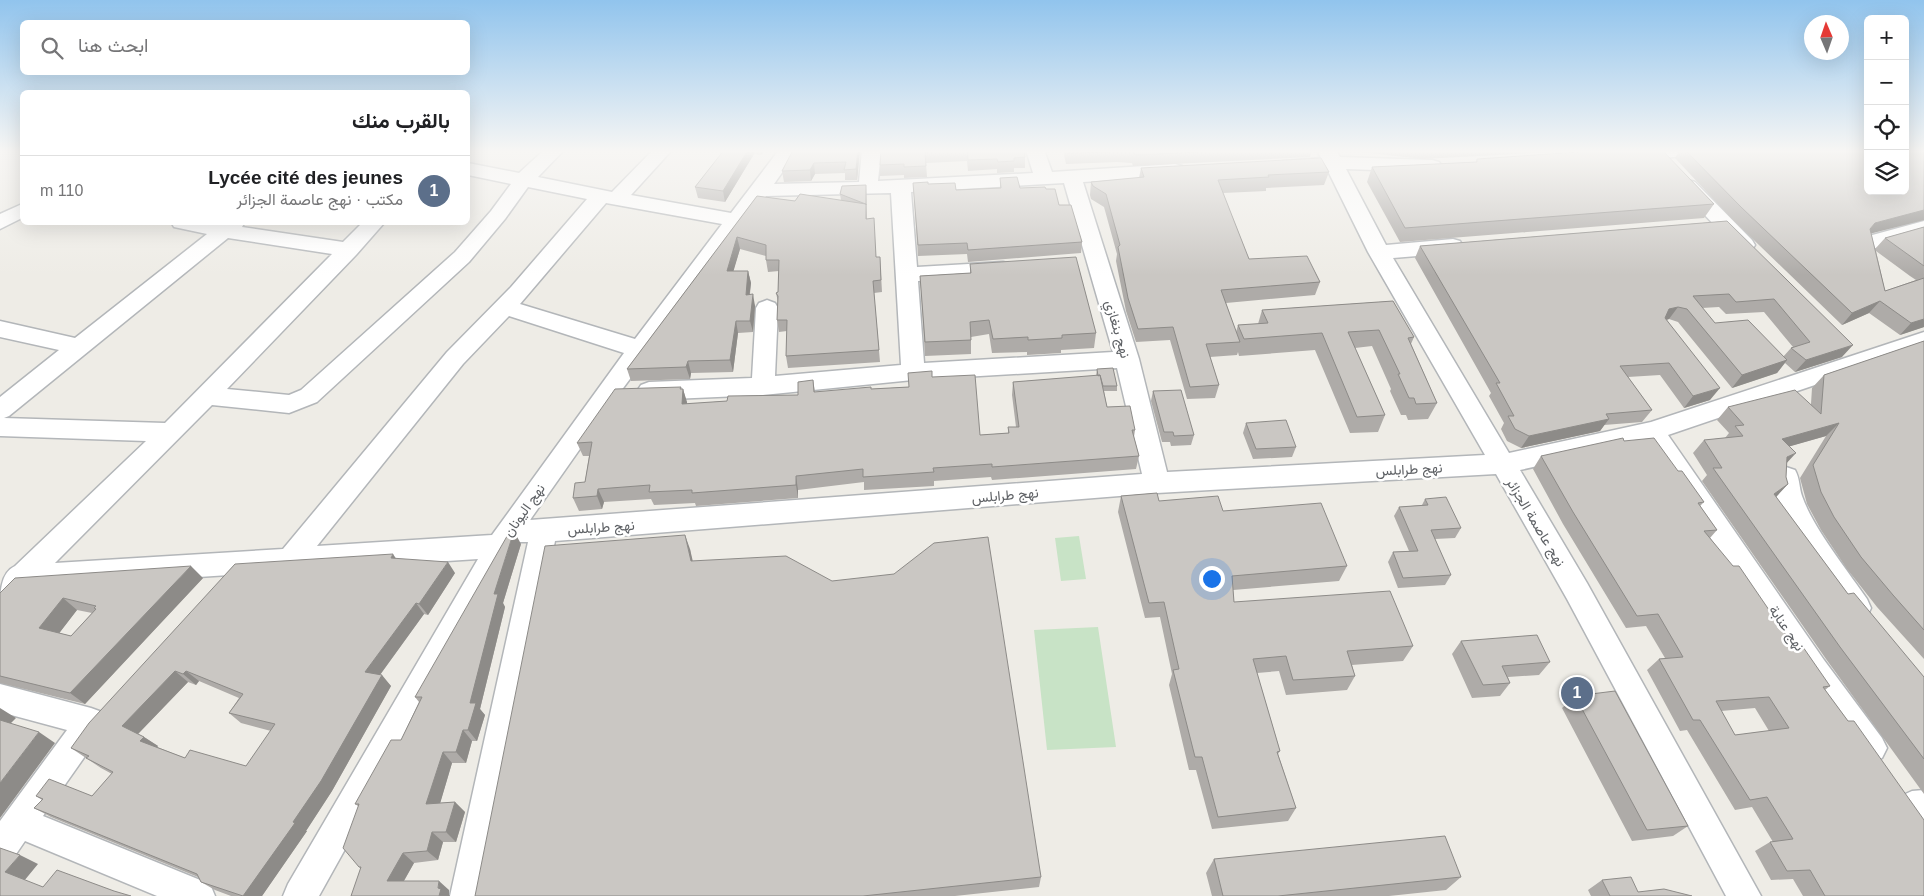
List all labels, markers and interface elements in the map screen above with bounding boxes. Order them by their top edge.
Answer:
north arrow [1804,15,1849,60]
map controls [1864,15,1909,195]
button: + [1864,15,1909,60]
search box [20,20,470,75]
icon: search [38,34,66,62]
text: ابحث هنا [78,35,148,56]
button: − [1864,60,1909,105]
button: locate [1864,105,1909,150]
text: بالقرب منك [352,109,450,132]
button: layers [1864,150,1909,195]
text: Lycée cité des jeunes [208,167,403,188]
text: 110 m [40,182,83,199]
text: 1 [430,182,438,199]
text: مكتب · نهج عاصمة الجزائر [237,191,403,208]
street label: نهج بنغازي [1098,298,1134,361]
street label: نهج طرابلس [1375,459,1443,482]
street label: نهج عاصمة الجزائر [1500,474,1569,571]
street label: نهج اليونان [500,480,550,541]
street label: نهج طرابلس [971,484,1039,509]
street label: نهج طرابلس [567,517,635,540]
your location [1199,566,1225,592]
street label: نهج عنابة [1763,602,1808,656]
pin: 1 [1561,674,1593,712]

